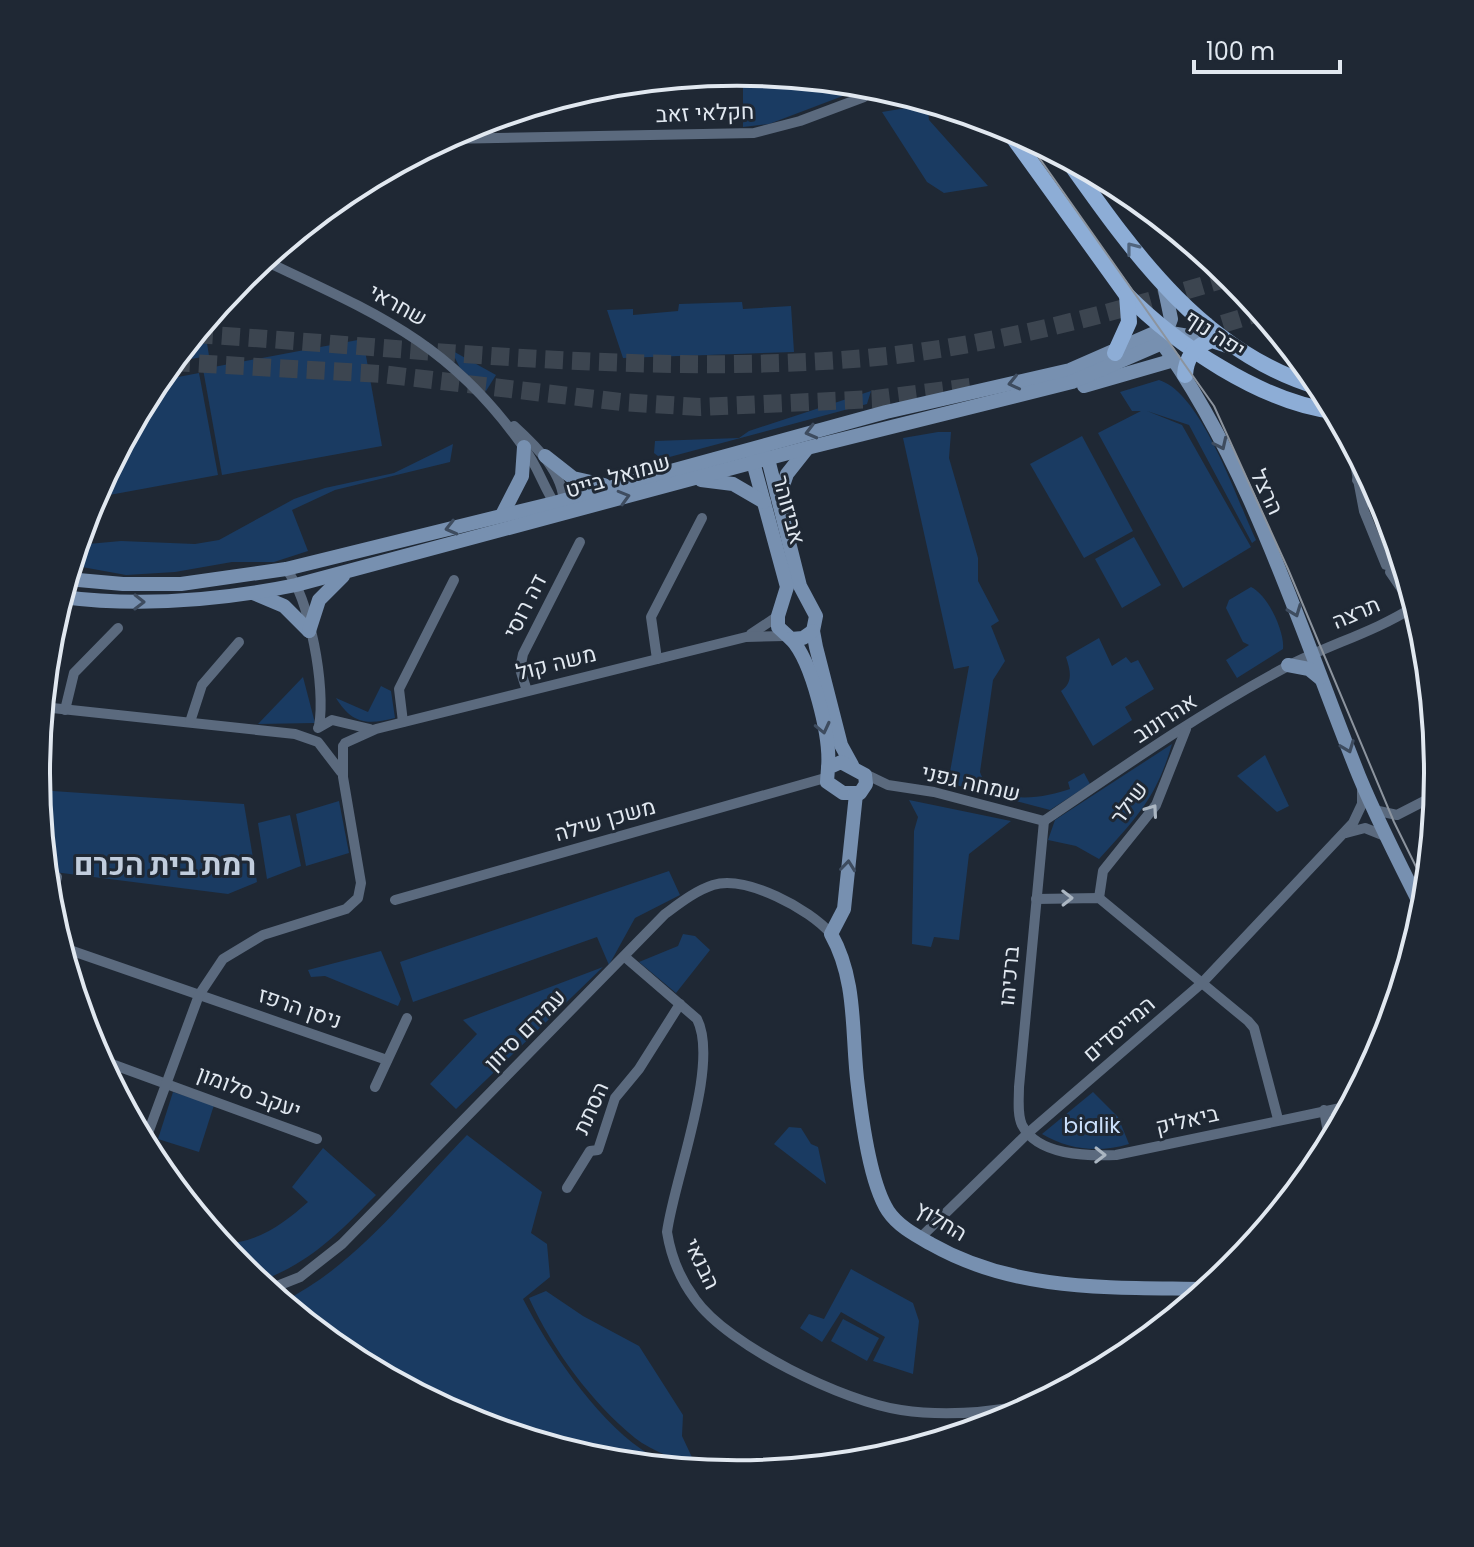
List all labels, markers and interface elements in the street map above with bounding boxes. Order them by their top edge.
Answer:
scale bar [1194,24,1340,74]
text: 100 m [1206,35,1275,68]
street label: חקלאי זאב [655,96,755,130]
one-way arrow [1128,242,1142,257]
street label: שחראי [363,276,433,334]
street label: יפה נוף [1179,303,1251,365]
one-way arrow [1008,374,1021,391]
one-way arrow [804,423,818,440]
one-way arrow [1211,435,1227,450]
street label: שמואל בייט [562,446,674,506]
street label: הרצל [1243,464,1291,520]
street label: אביזוהר [765,472,813,548]
one-way arrow [616,490,630,507]
one-way arrow [444,519,458,536]
street label: דה רוסי [496,569,554,643]
street label: תרצה [1327,589,1385,637]
one-way arrow [133,593,146,611]
one-way arrow [1285,603,1302,617]
street label: משה קול [513,638,599,688]
street label: אהרונוב [1127,686,1203,750]
one-way arrow [814,721,831,734]
one-way arrow [1338,739,1355,753]
street label: שמחה גפני [919,757,1023,809]
street label: שילר [1103,775,1155,831]
street label: משכן שילה [551,791,659,849]
one-way arrow [1142,804,1157,818]
district label: רמת בית הכרם [74,843,256,886]
one-way arrow [840,859,857,872]
one-way arrow [1061,890,1074,907]
street label: ברכיהו [991,944,1027,1007]
street label: ניסן הרפז [254,979,346,1037]
street label: עמירם סיוון [477,982,573,1078]
street label: המייסדים [1076,989,1162,1069]
street label: יעקב סלומון [193,1058,305,1126]
street label: הסתת [566,1077,616,1139]
street label: ביאליק [1152,1098,1222,1142]
park label: bialik [1063,1110,1121,1141]
one-way arrow [1094,1146,1107,1164]
street label: החלוץ [909,1193,973,1249]
street label: הבנאי [676,1233,728,1295]

